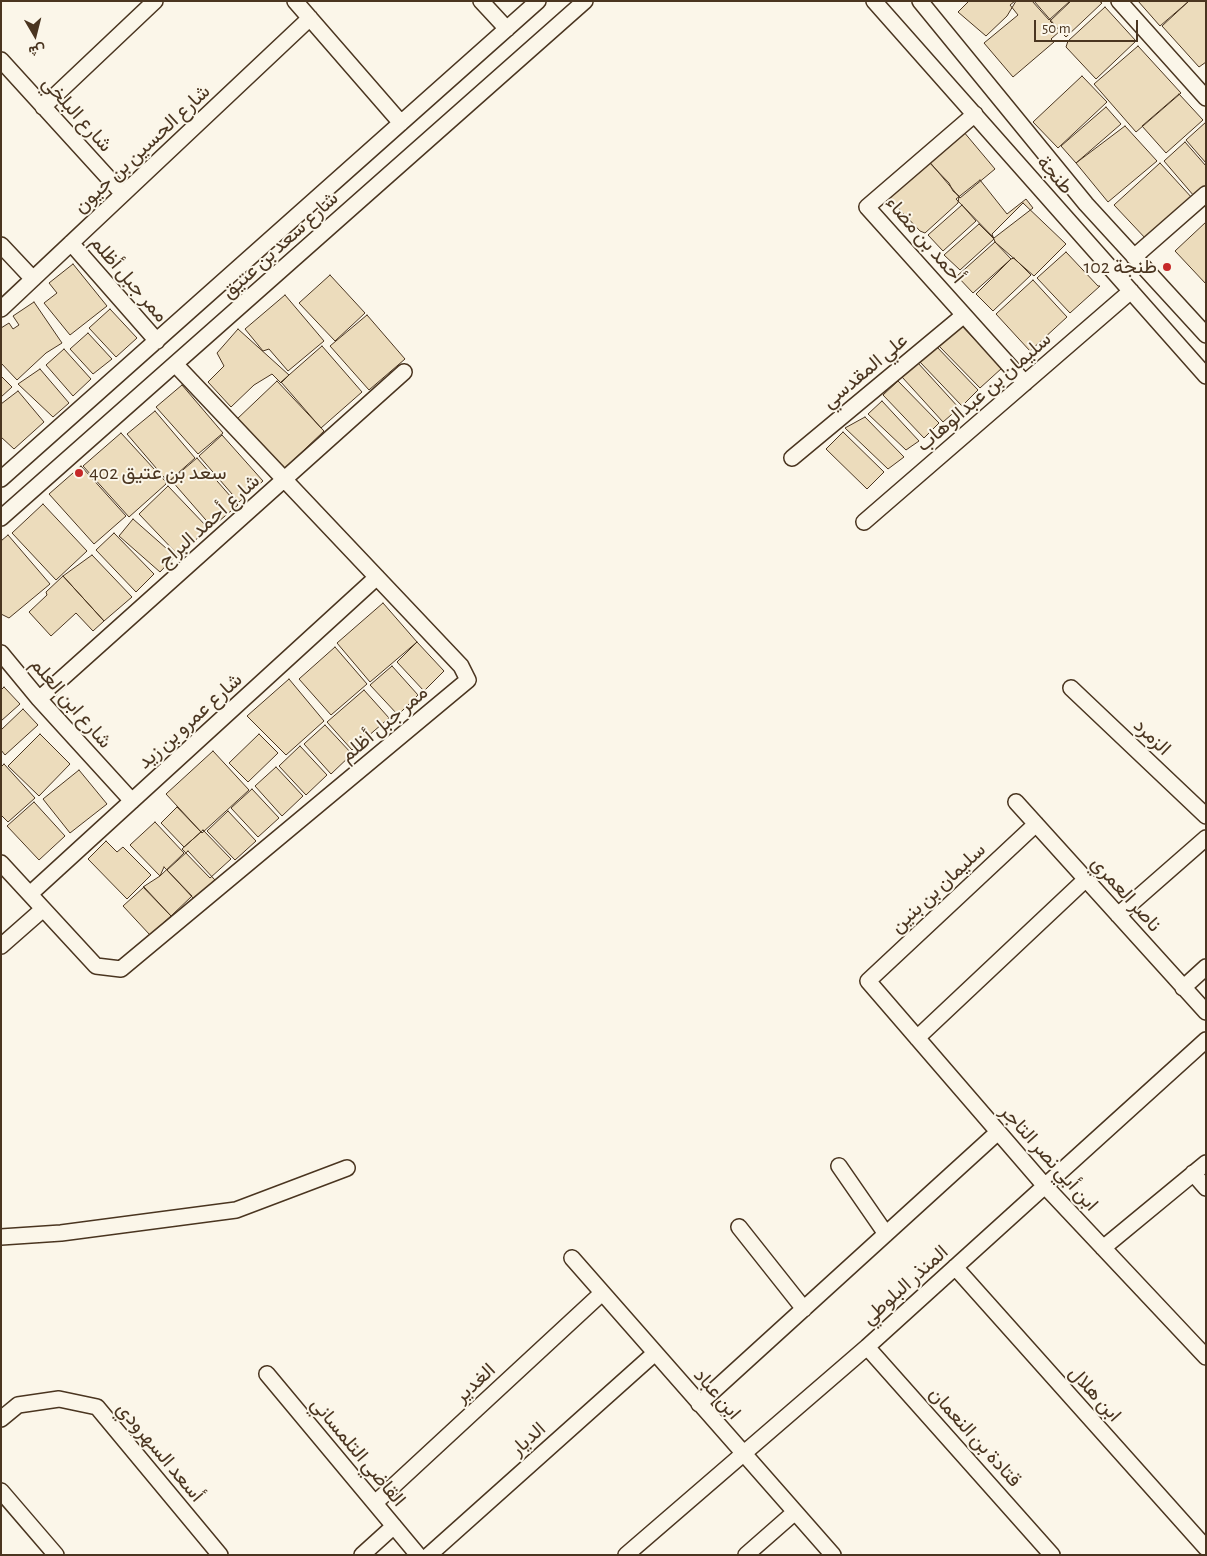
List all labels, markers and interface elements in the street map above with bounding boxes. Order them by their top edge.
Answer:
north arrow [10,10,60,60]
scale bar [1037,10,1141,42]
text: 50 m [1042,21,1071,36]
text: ش [28,42,46,58]
street label: شارع البلخي [37,71,117,157]
street label: شارع الحسين بن حيون [69,80,215,218]
street label: طنجة [1032,151,1078,199]
street label: شارع سعد بن عتيق [217,186,343,304]
street label: أحمد بن مضاء [880,191,970,289]
street label: ممر جبل أظلم [85,231,173,327]
place label: طنجة 102 [1083,255,1157,279]
marker: طنجة 102 [1161,261,1173,273]
street label: سليمان بن عبدالوهاب [912,327,1056,457]
street label: علي المقدسي [817,328,913,414]
place label: سعد بن عتيق 402 [89,461,227,485]
marker: سعد بن عتيق 402 [73,467,85,479]
street label: شارع أحمد البراج [153,469,265,573]
street label: شارع ابن العلم [25,653,117,753]
street label: شارع عمرو بن زيد [133,668,247,774]
street label: ممر جبل أظلم [335,680,433,768]
street label: الزمرد [1128,713,1176,761]
street label: سليمان بن بنين [885,838,991,938]
street label: ناصر العمري [1086,851,1166,937]
street label: ابن أبي نصر التاجر [995,1100,1103,1216]
street label: المنذر البلوطي [857,1240,953,1330]
street label: الغدير [450,1358,500,1408]
street label: ابن هلال [1064,1361,1126,1427]
street label: ابن عباد [688,1363,746,1425]
street label: قتادة بن النعمان [924,1382,1026,1492]
street label: القاضي التلمساني [305,1392,411,1512]
street label: أسعد السهرودي [111,1397,209,1507]
street label: الديار [505,1417,551,1461]

